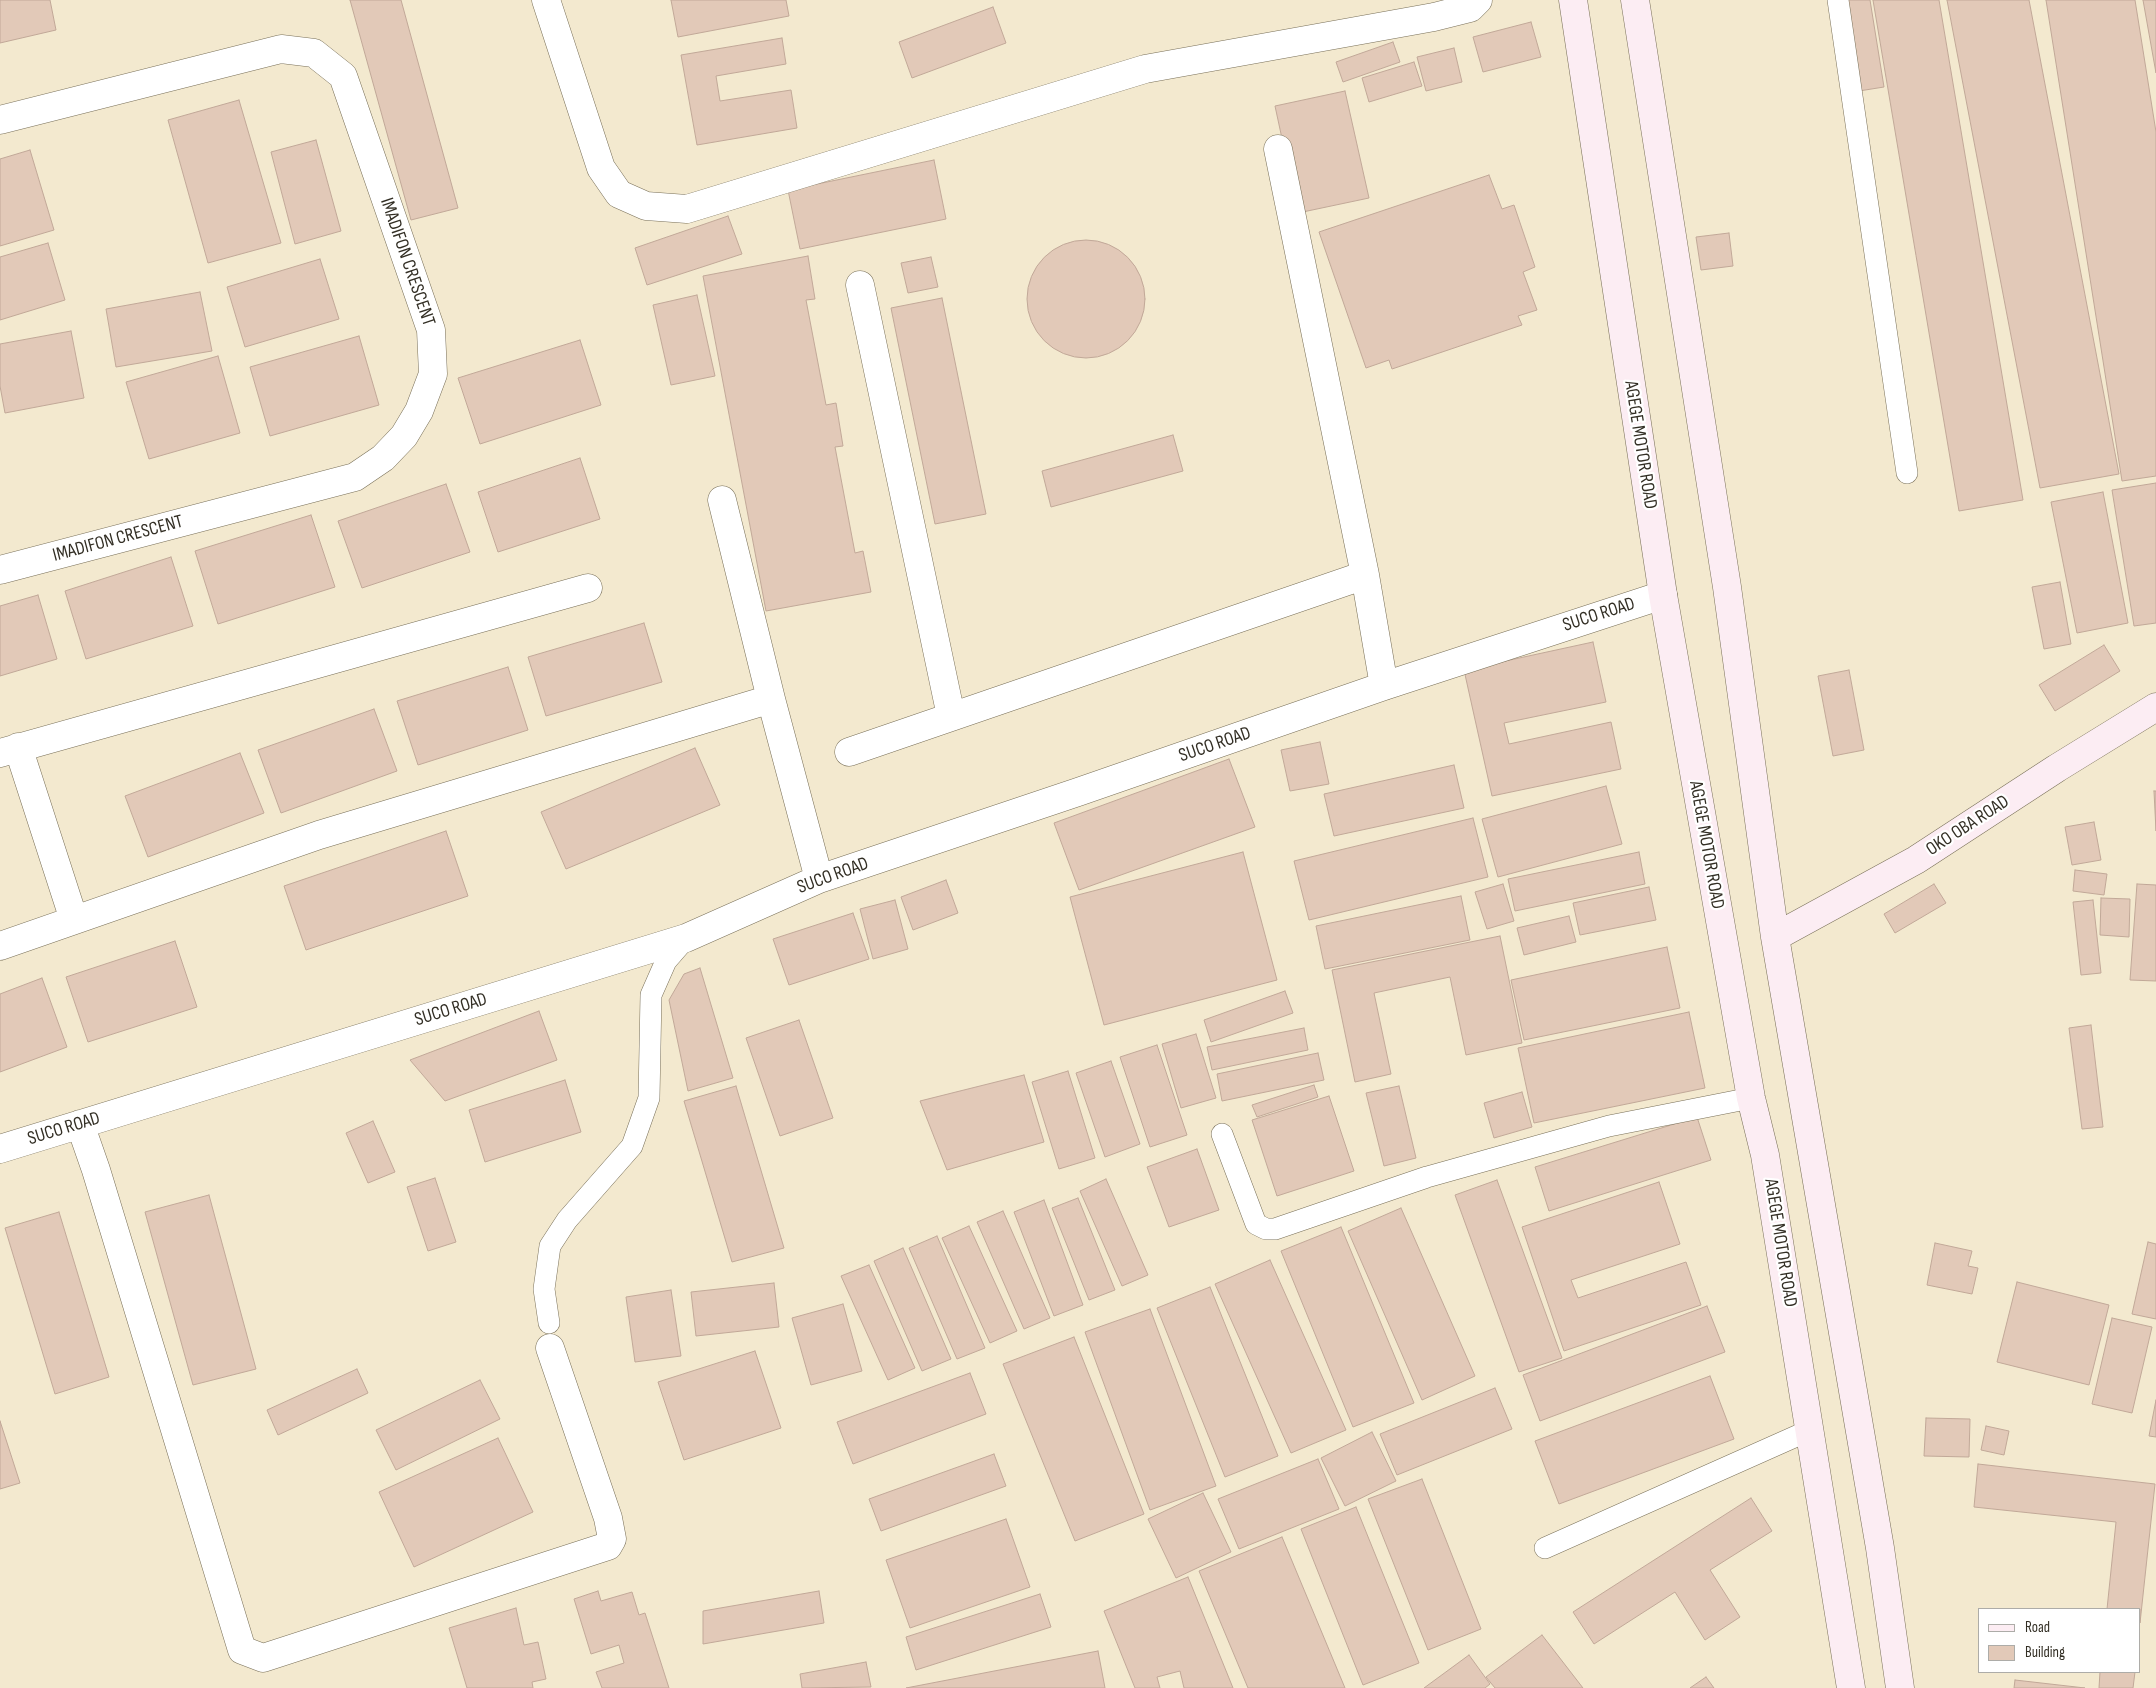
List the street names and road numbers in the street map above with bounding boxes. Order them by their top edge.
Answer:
street label: IMADIFON CRESCENT [374,195,440,329]
street label: AGEGE MOTOR ROAD [1619,379,1661,511]
street label: IMADIFON CRESCENT [50,511,186,567]
street label: SUCO ROAD [1560,593,1638,637]
street label: SUCO ROAD [1176,722,1254,768]
street label: AGEGE MOTOR ROAD [1684,779,1728,911]
street label: OKO OBA ROAD [1922,791,2014,861]
street label: SUCO ROAD [794,853,872,899]
street label: SUCO ROAD [412,988,490,1032]
street label: SUCO ROAD [25,1107,103,1151]
street label: AGEGE MOTOR ROAD [1759,1177,1801,1309]

